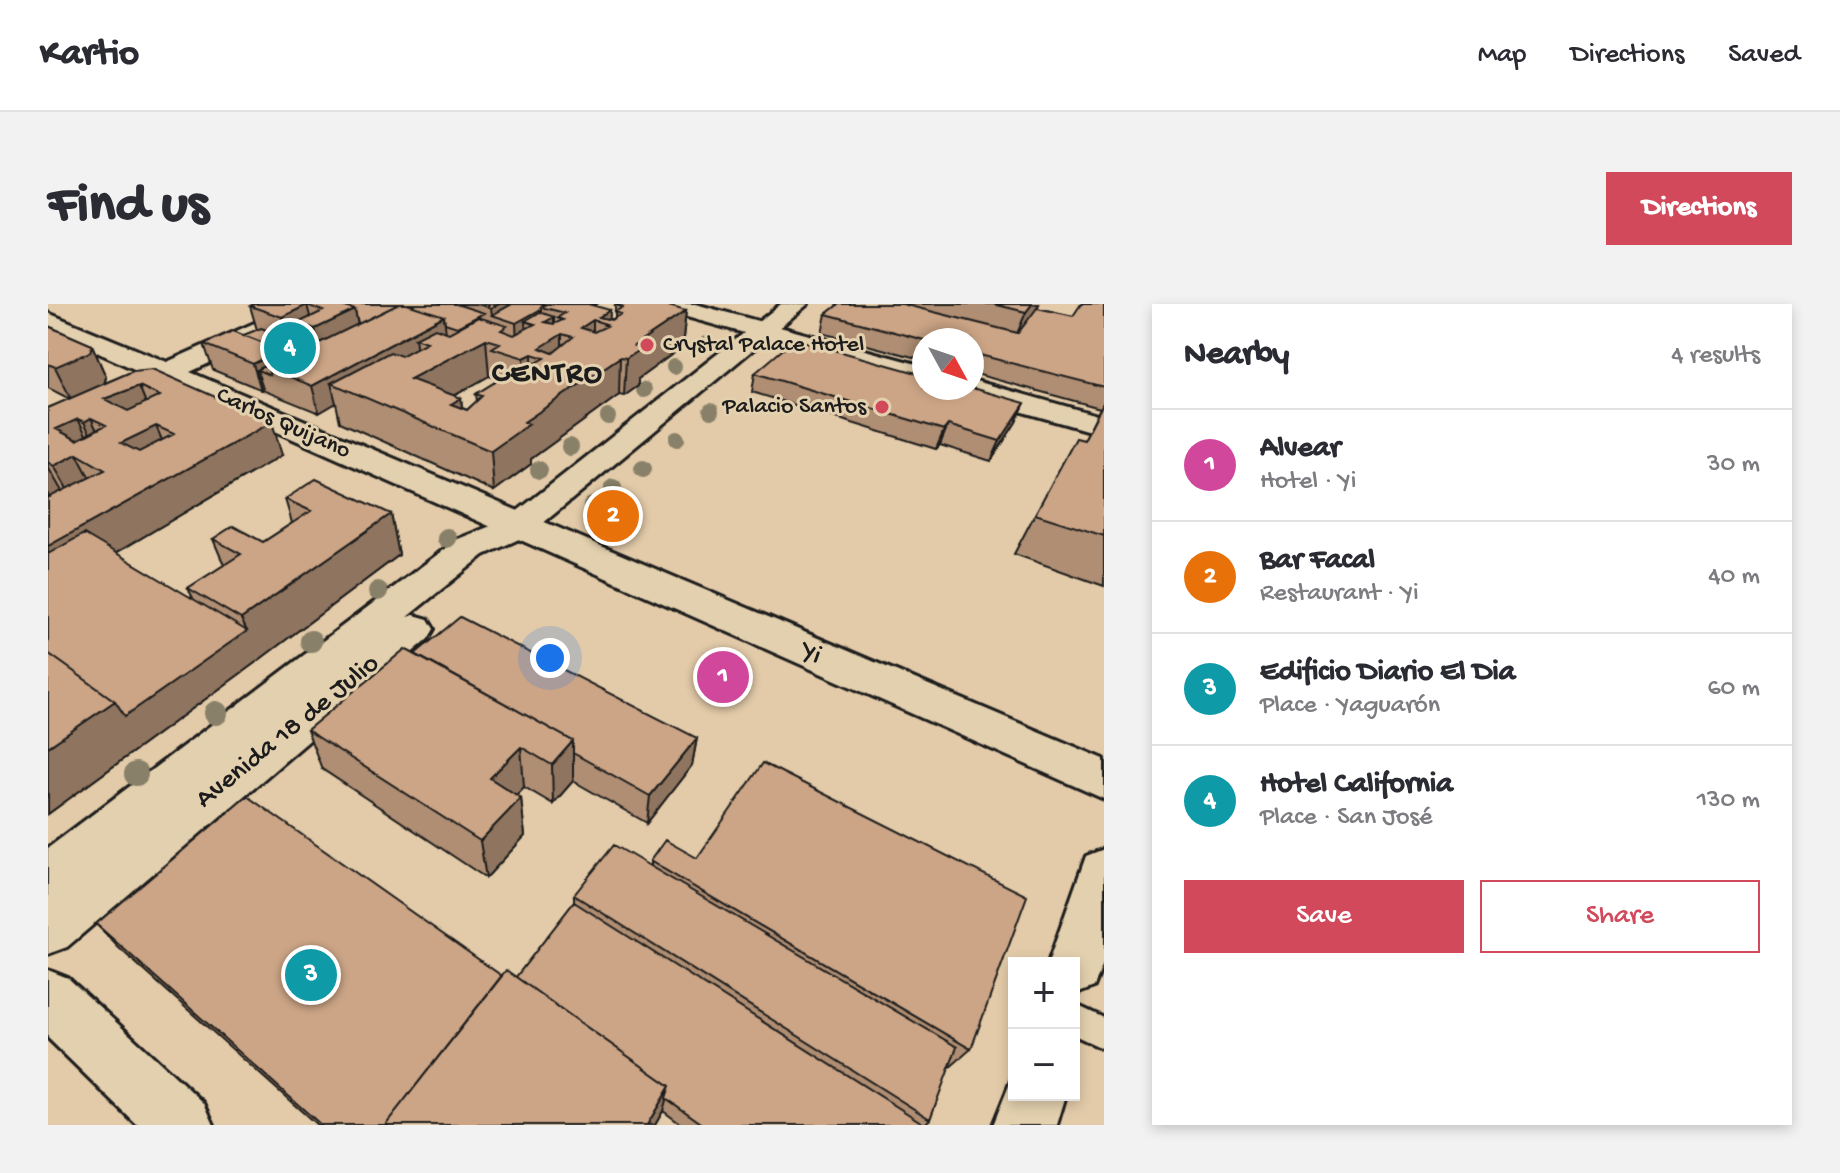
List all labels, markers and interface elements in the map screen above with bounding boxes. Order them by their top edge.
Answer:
text: Kartio [40,33,139,77]
text: Map [1478,39,1526,72]
text: Directions [1570,39,1684,72]
text: Saved [1728,39,1800,72]
button: Directions [1606,172,1792,245]
text: Find us [48,175,208,241]
pin: 4 [264,318,316,378]
north arrow [912,328,984,400]
place label: Crystal Palace Hotel [663,331,864,360]
marker: Crystal Palace Hotel [638,336,656,354]
text: Nearby [1184,336,1289,376]
text: 4 results [1671,341,1760,372]
district label: CENTRO [492,358,604,393]
street label: Carlos Quijano [211,381,355,467]
place label: Palacio Santos [721,393,867,422]
marker: Palacio Santos [873,398,891,416]
text: Alvear [1260,432,1340,467]
text: 1 [1205,450,1215,481]
text: 30 m [1707,450,1760,481]
text: Hotel · Yi [1260,467,1356,498]
pin: 2 [587,486,639,546]
text: Bar Facal [1260,544,1375,579]
text: 2 [1204,562,1216,593]
text: 40 m [1708,562,1760,593]
text: Restaurant · Yi [1260,579,1419,610]
street label: Yi [793,634,826,673]
your location [530,638,570,678]
pin: 1 [697,647,749,707]
street label: Avenida 18 de Julio [189,648,387,816]
text: Edificio Diario El Dia [1260,656,1515,691]
text: 3 [1203,674,1217,705]
text: 60 m [1707,674,1760,705]
text: Place · Yaguarón [1260,691,1440,722]
text: Hotel California [1260,768,1453,803]
text: 4 [1204,786,1216,817]
text: 130 m [1697,786,1760,817]
text: Place · San José [1260,803,1433,834]
button: Save [1184,880,1464,953]
button: Share [1480,880,1760,953]
pin: 3 [285,945,337,1005]
map controls [1008,957,1080,1101]
button: + [1008,957,1080,1029]
button: − [1008,1029,1080,1101]

